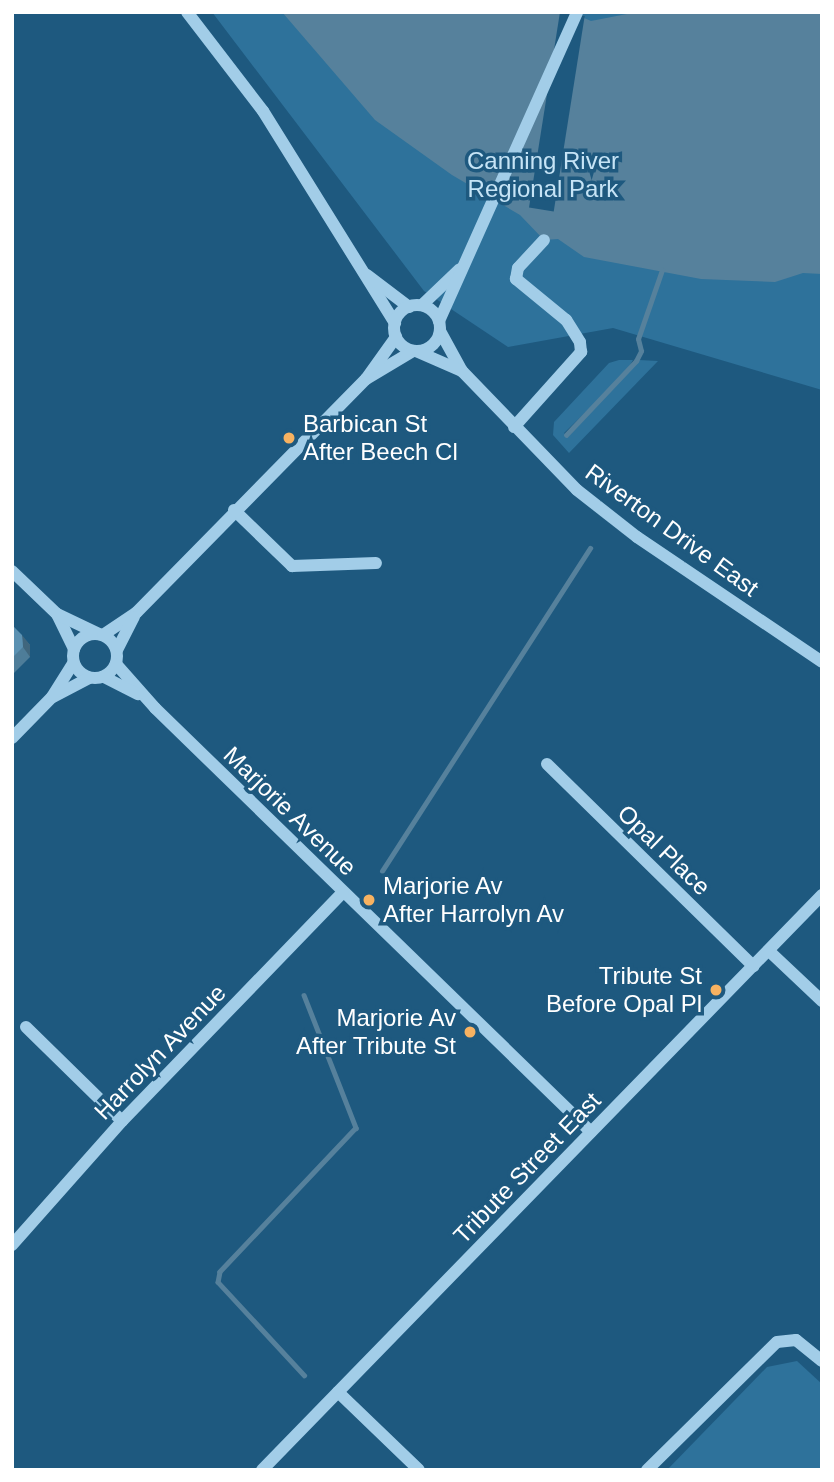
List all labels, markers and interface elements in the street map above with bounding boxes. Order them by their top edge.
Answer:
park label: Canning River Regional Park [467,147,619,203]
place label: Barbican St After Beech Cl [303,410,458,466]
marker: Barbican St After Beech Cl [281,430,297,446]
street label: Riverton Drive East [580,458,764,602]
street label: Marjorie Avenue [217,740,363,882]
street label: Opal Place [612,799,716,901]
place label: Marjorie Av After Harrolyn Av [383,872,565,928]
marker: Marjorie Av After Harrolyn Av [361,892,377,908]
place label: Tribute St Before Opal Pl [546,962,702,1018]
street label: Harrolyn Avenue [88,978,232,1126]
marker: Tribute St Before Opal Pl [708,982,724,998]
place label: Marjorie Av After Tribute St [295,1004,456,1060]
marker: Marjorie Av After Tribute St [462,1024,478,1040]
street label: Tribute Street East [447,1086,607,1250]

